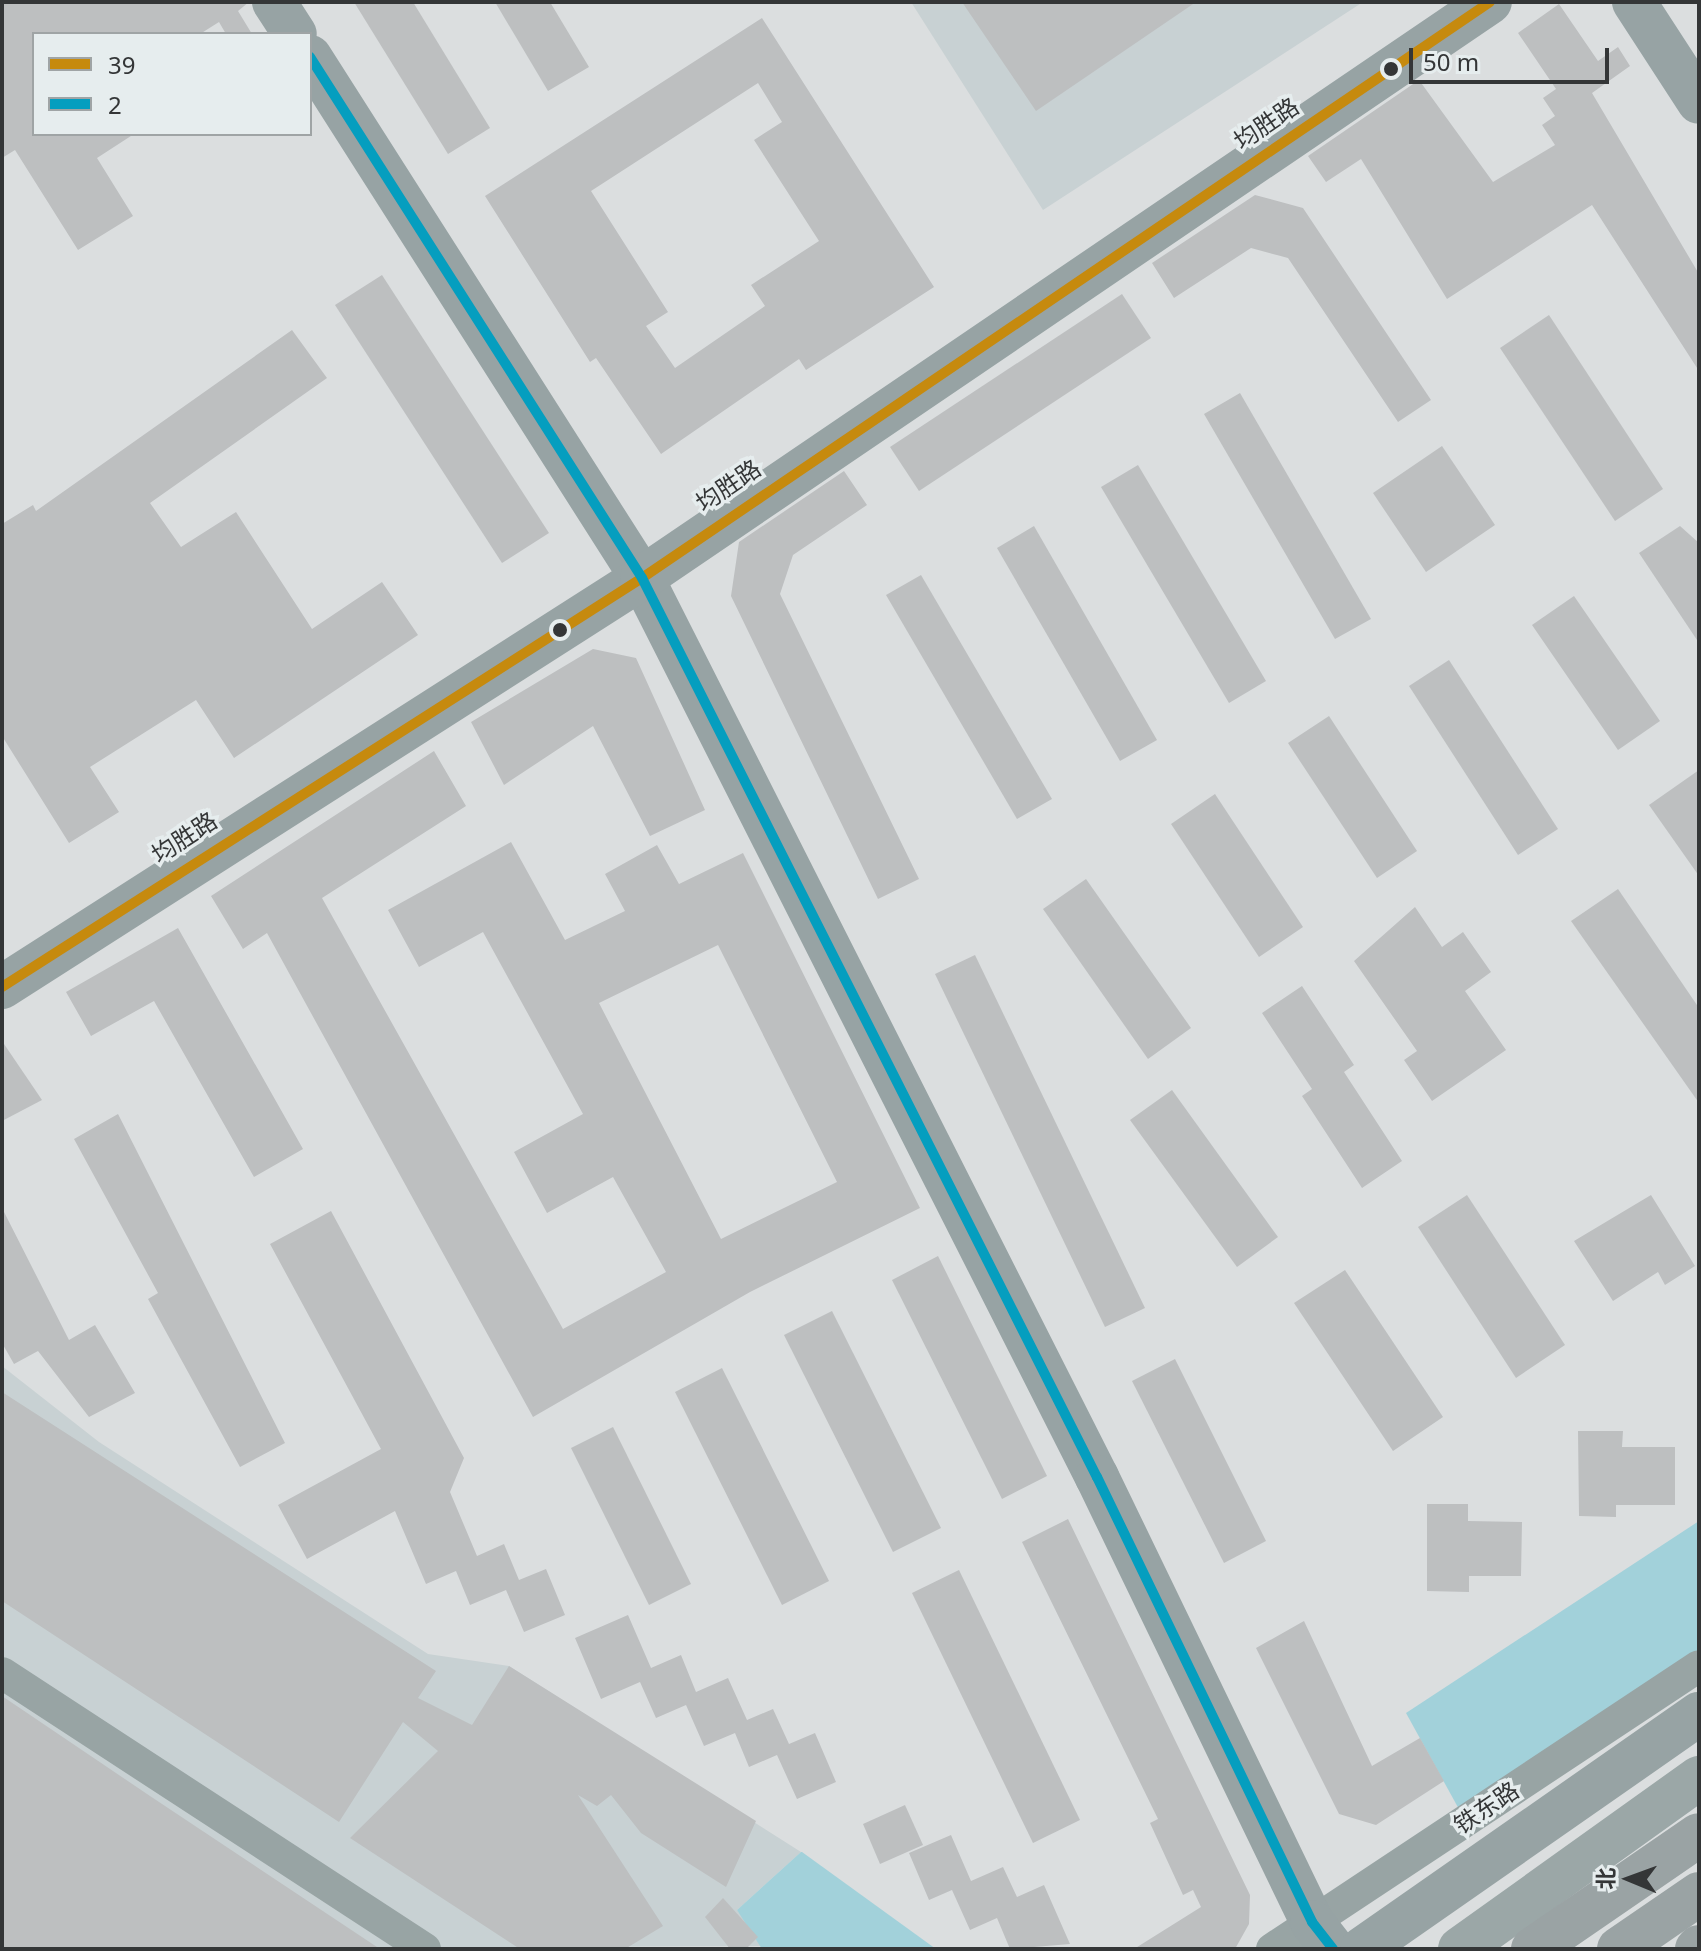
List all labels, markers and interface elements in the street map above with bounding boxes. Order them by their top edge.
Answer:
legend [32,32,312,136]
scale bar [1413,32,1613,82]
text: 50 m [1423,45,1479,78]
text: 39 [108,48,135,81]
unlabelled marker [1383,61,1399,77]
text: 2 [108,88,122,121]
street label: 均胜路 [1228,91,1304,155]
street label: 均胜路 [690,453,766,517]
unlabelled marker [552,622,568,638]
street label: 均胜路 [146,805,222,869]
street label: 铁东路 [1448,1775,1524,1839]
north arrow [1589,1839,1669,1919]
text: 北 [1590,1867,1620,1890]

